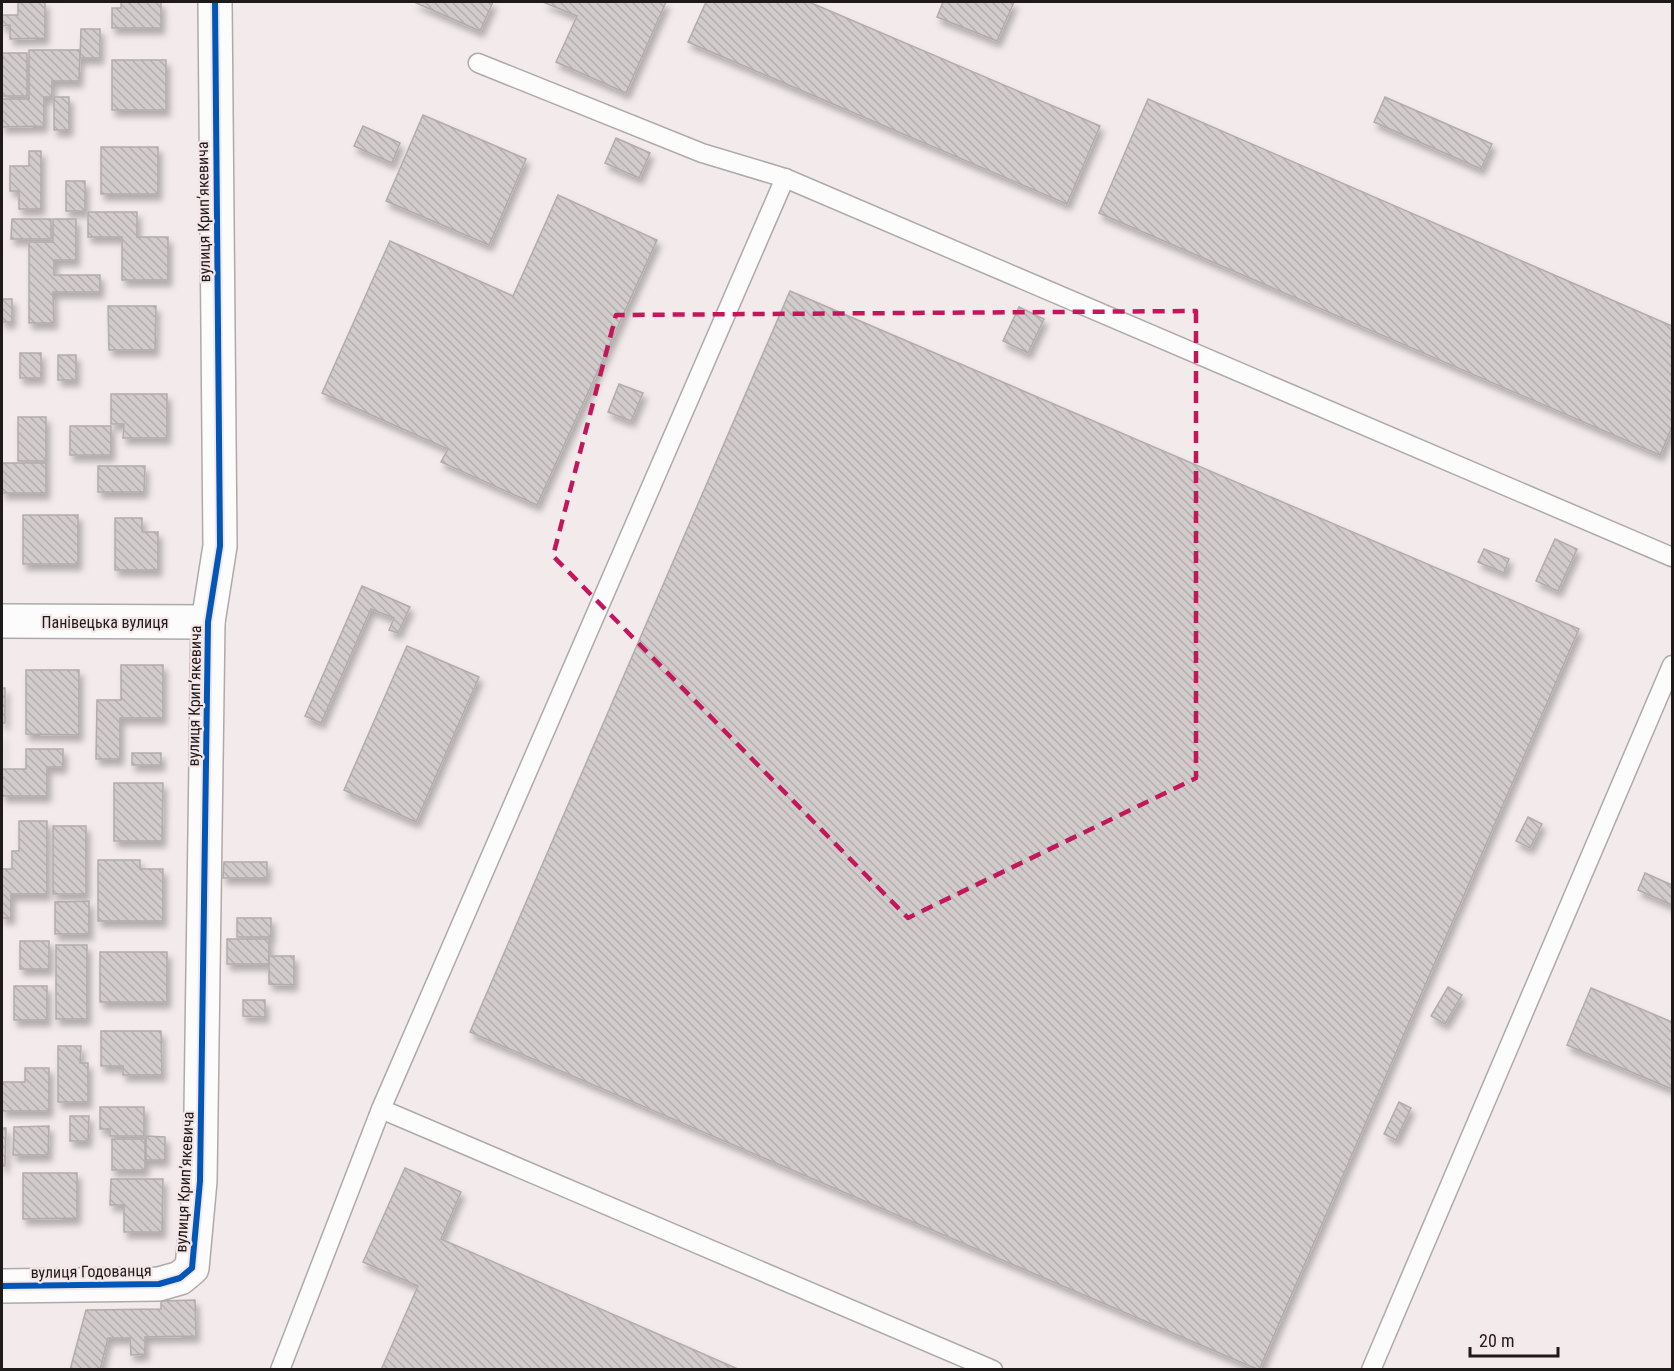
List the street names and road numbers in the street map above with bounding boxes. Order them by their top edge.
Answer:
street label: вулиця Крипʼякевича [193,141,214,283]
street label: Панівецька вулиця [42,613,168,632]
street label: вулиця Крипʼякевича [184,625,205,767]
street label: вулиця Крипʼякевича [171,1111,198,1253]
street label: вулиця Годованця [30,1261,152,1282]

